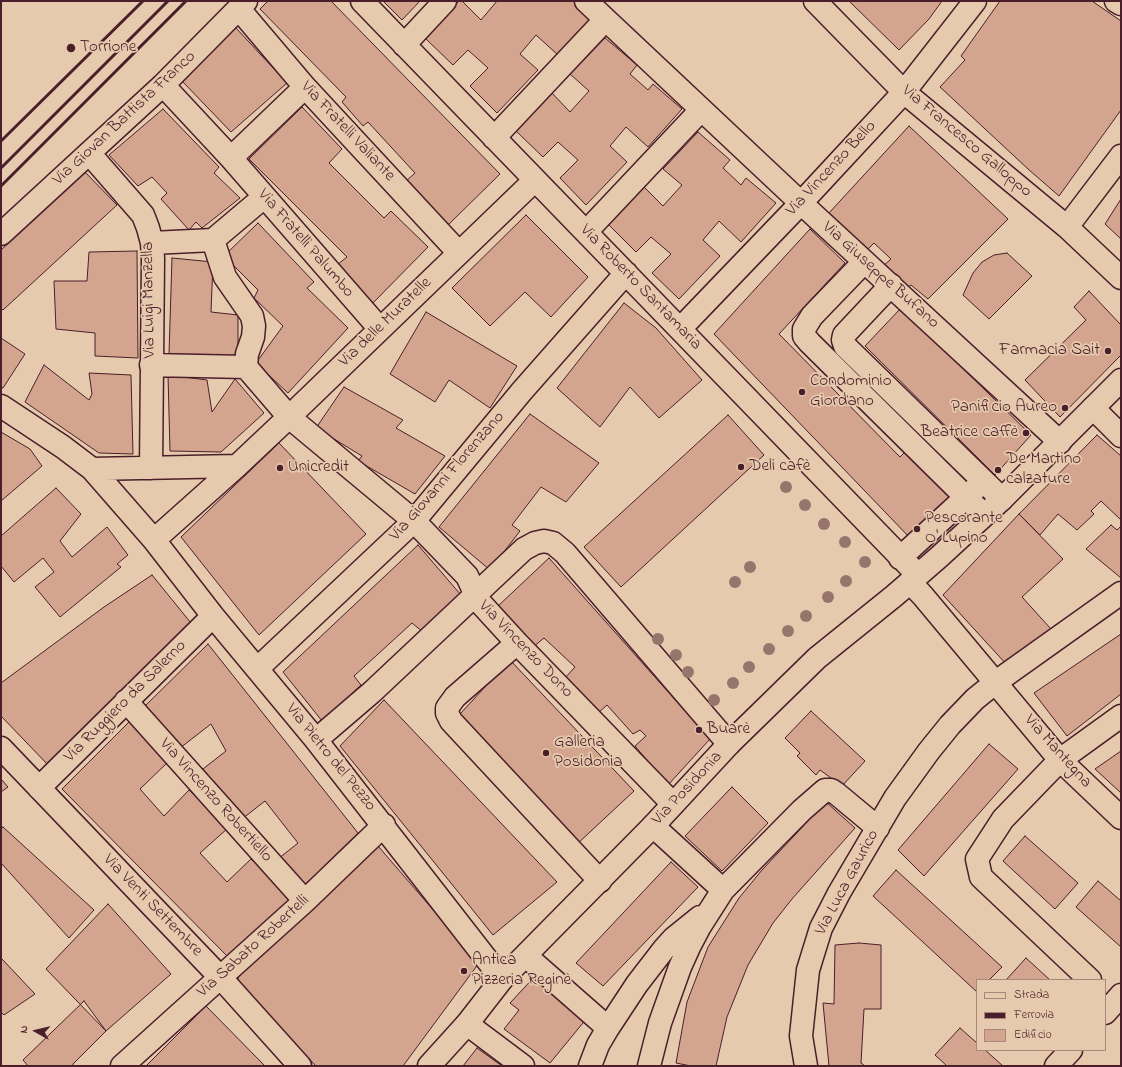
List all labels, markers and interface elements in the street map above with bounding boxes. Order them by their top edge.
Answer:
place label: Torrione [80,38,136,58]
marker: Torrione [65,42,77,54]
street label: Via Giovan Battista Franco [49,47,201,191]
street label: Via Fratelli Valiante [295,78,399,186]
street label: Via Francesco Galloppo [897,81,1035,203]
street label: Via Vincenzo Bello [783,117,881,221]
street label: Via Fratelli Palumbo [252,185,358,303]
street label: Via Giuseppe Bufano [817,218,943,334]
street label: Via Roberto Santamaria [575,221,705,355]
street label: Via Luigi Manzella [139,241,161,359]
street label: Via delle Muratelle [335,274,437,372]
place label: Farmacia Sait [999,341,1100,361]
marker: Farmacia Sait [1103,346,1113,356]
place label: Condominio Giordano [810,372,891,412]
marker: Condominio Giordano [797,387,807,397]
place label: Panificio Aureo [951,398,1057,418]
marker: Panificio Aureo [1060,403,1070,413]
street label: Via Giovanni Florenzano [386,408,510,546]
place label: Beatrice caffè [921,423,1018,443]
marker: Beatrice caffè [1021,428,1031,438]
place label: De Martino calzature [1006,450,1081,490]
place label: Deli cafè [749,457,810,477]
place label: Unicredit [288,458,349,478]
marker: Deli cafè [736,462,746,472]
marker: Unicredit [275,463,285,473]
marker: De Martino calzature [993,465,1003,475]
place label: Pescorante O' Lupino [925,509,1003,549]
marker: Pescorante O' Lupino [912,524,922,534]
street label: Via Vincenzo Dono [473,597,577,703]
street label: Via Ruggiero da Salerno [61,637,191,767]
street label: Via Pietro del Pezzo [280,700,380,816]
street label: Via Mantegna [1019,711,1095,793]
place label: Buarè [707,720,750,740]
marker: Buarè [694,725,704,735]
place label: Galleria Posidonia [554,733,622,773]
street label: Via Vincenzo Robertiello [154,735,276,867]
marker: Galleria Posidonia [541,748,551,758]
street label: Via Posidonia [649,748,727,830]
street label: Via Luca Gaurico [812,827,884,939]
street label: Via Venti Settembre [98,850,206,962]
street label: Via Sabato Robertelli [194,891,314,1003]
place label: Antica Pizzeria Reginè [472,951,571,991]
marker: Antica Pizzeria Reginè [459,966,469,976]
legend [976,979,1106,1051]
text: Strada [1014,986,1049,1004]
text: Ferrovia [1014,1006,1054,1024]
north arrow [16,1011,56,1051]
text: N [16,1025,33,1034]
text: Edificio [1014,1026,1052,1044]

